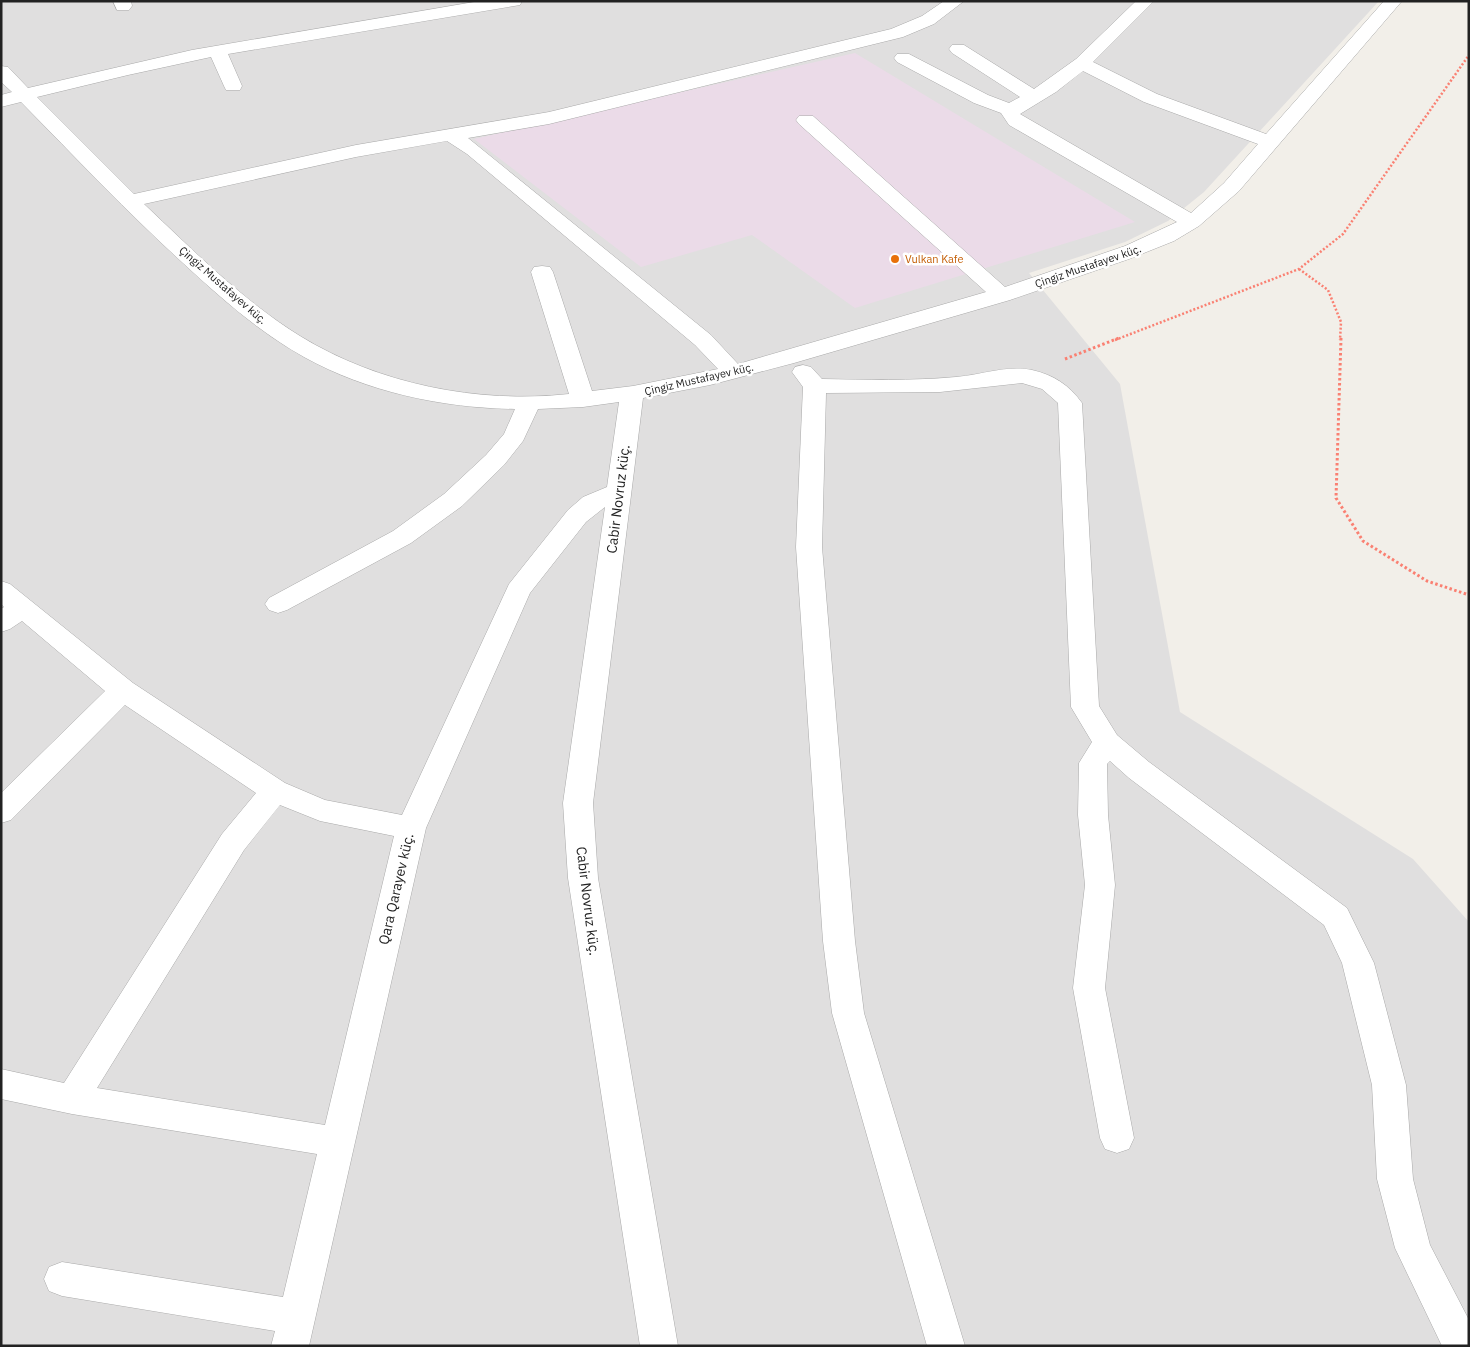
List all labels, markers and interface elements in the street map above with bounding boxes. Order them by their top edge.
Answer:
street label: Çingiz Mustafayev küç. [1033,241,1143,291]
street label: Çingiz Mustafayev küç. [176,243,270,327]
place label: Vulkan Kafe [905,252,963,266]
marker: Vulkan Kafe [889,253,901,265]
street label: Çingiz Mustafayev küç. [643,360,755,398]
street label: Cabir Novruz küç. [602,443,634,555]
street label: Qara Qarayev küç. [374,832,418,946]
street label: Cabir Novruz küç. [572,845,604,957]

